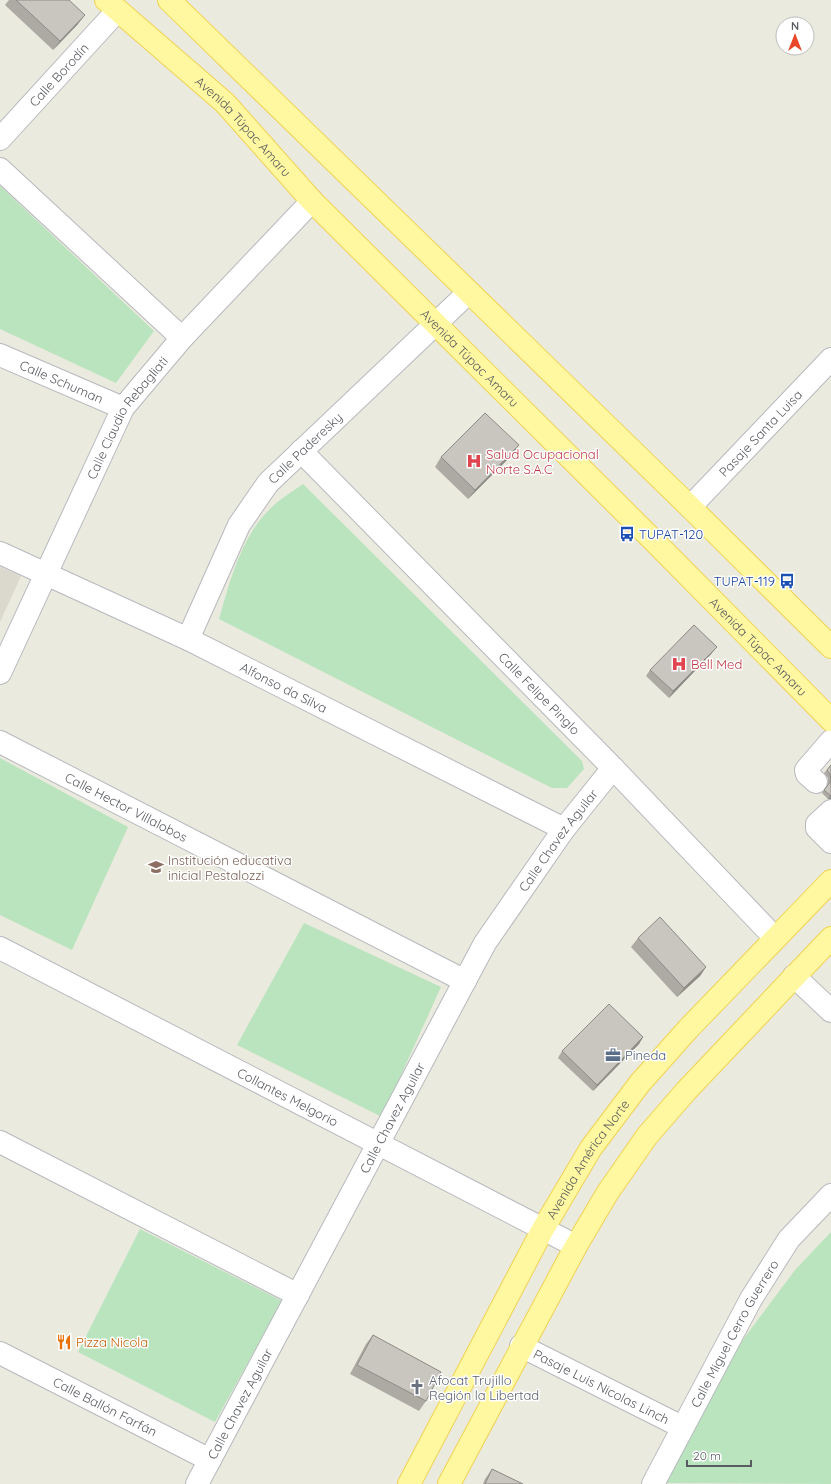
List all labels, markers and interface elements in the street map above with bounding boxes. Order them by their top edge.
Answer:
north arrow [775,16,815,56]
text: N [791,19,799,33]
street label: Calle Borodín [26,40,92,110]
street label: Avenida Túpac Amaru [192,73,295,180]
street label: Avenida Túpac Amaru [417,306,522,410]
street label: Calle Claudio Rebagliati [83,353,171,482]
street label: Calle Schuman [17,356,106,407]
street label: Pasaje Santa Luisa [715,386,805,480]
street label: Calle Paderesky [265,409,346,487]
place label: Salud Ocupacional Norte S.A.C [486,446,599,477]
hospital icon: Salud Ocupacional Norte S.A.C [465,452,483,470]
bus stop icon: TUPAT-120 [618,525,636,543]
place label: TUPAT-120 [639,526,703,542]
bus stop icon: TUPAT-119 [778,572,796,590]
place label: TUPAT-119 [714,573,775,589]
street label: Avenida Túpac Amaru [706,594,810,699]
street label: Calle Felipe Pinglo [495,649,584,738]
hospital icon: Bell Med [670,655,688,673]
place label: Bell Med [691,656,742,672]
street label: Alfonso da Silva [238,659,330,716]
street label: Calle Hector Villalobos [62,769,190,845]
street label: Calle Chavez Aguilar [515,786,601,895]
place label: Institución educativa inicial Pestalozzi [168,852,292,883]
school or university icon: Institución educativa inicial Pestalozzi [147,858,165,876]
office icon: Pineda [604,1046,622,1064]
place label: Pineda [625,1047,666,1063]
street label: Calle Chavez Aguilar [356,1059,428,1176]
street label: Collantes Melgorio [235,1064,341,1130]
street label: Avenida América Norte [543,1096,633,1222]
street label: Calle Miguel Cerro Guerrero [687,1257,782,1410]
restaurant icon: Pizza Nicola [55,1333,73,1351]
place label: Pizza Nicola [76,1334,148,1350]
street label: Calle Chavez Aguilar [204,1345,276,1462]
street label: Pasaje Luis Nicolas Linch [531,1346,672,1427]
place label: Afocat Trujillo Región la Libertad [429,1372,539,1403]
street label: Calle Ballón Farfán [50,1373,160,1440]
church icon: Afocat Trujillo Región la Libertad [408,1378,426,1396]
scale bar [687,1442,751,1468]
text: 20 m [693,1448,721,1463]

